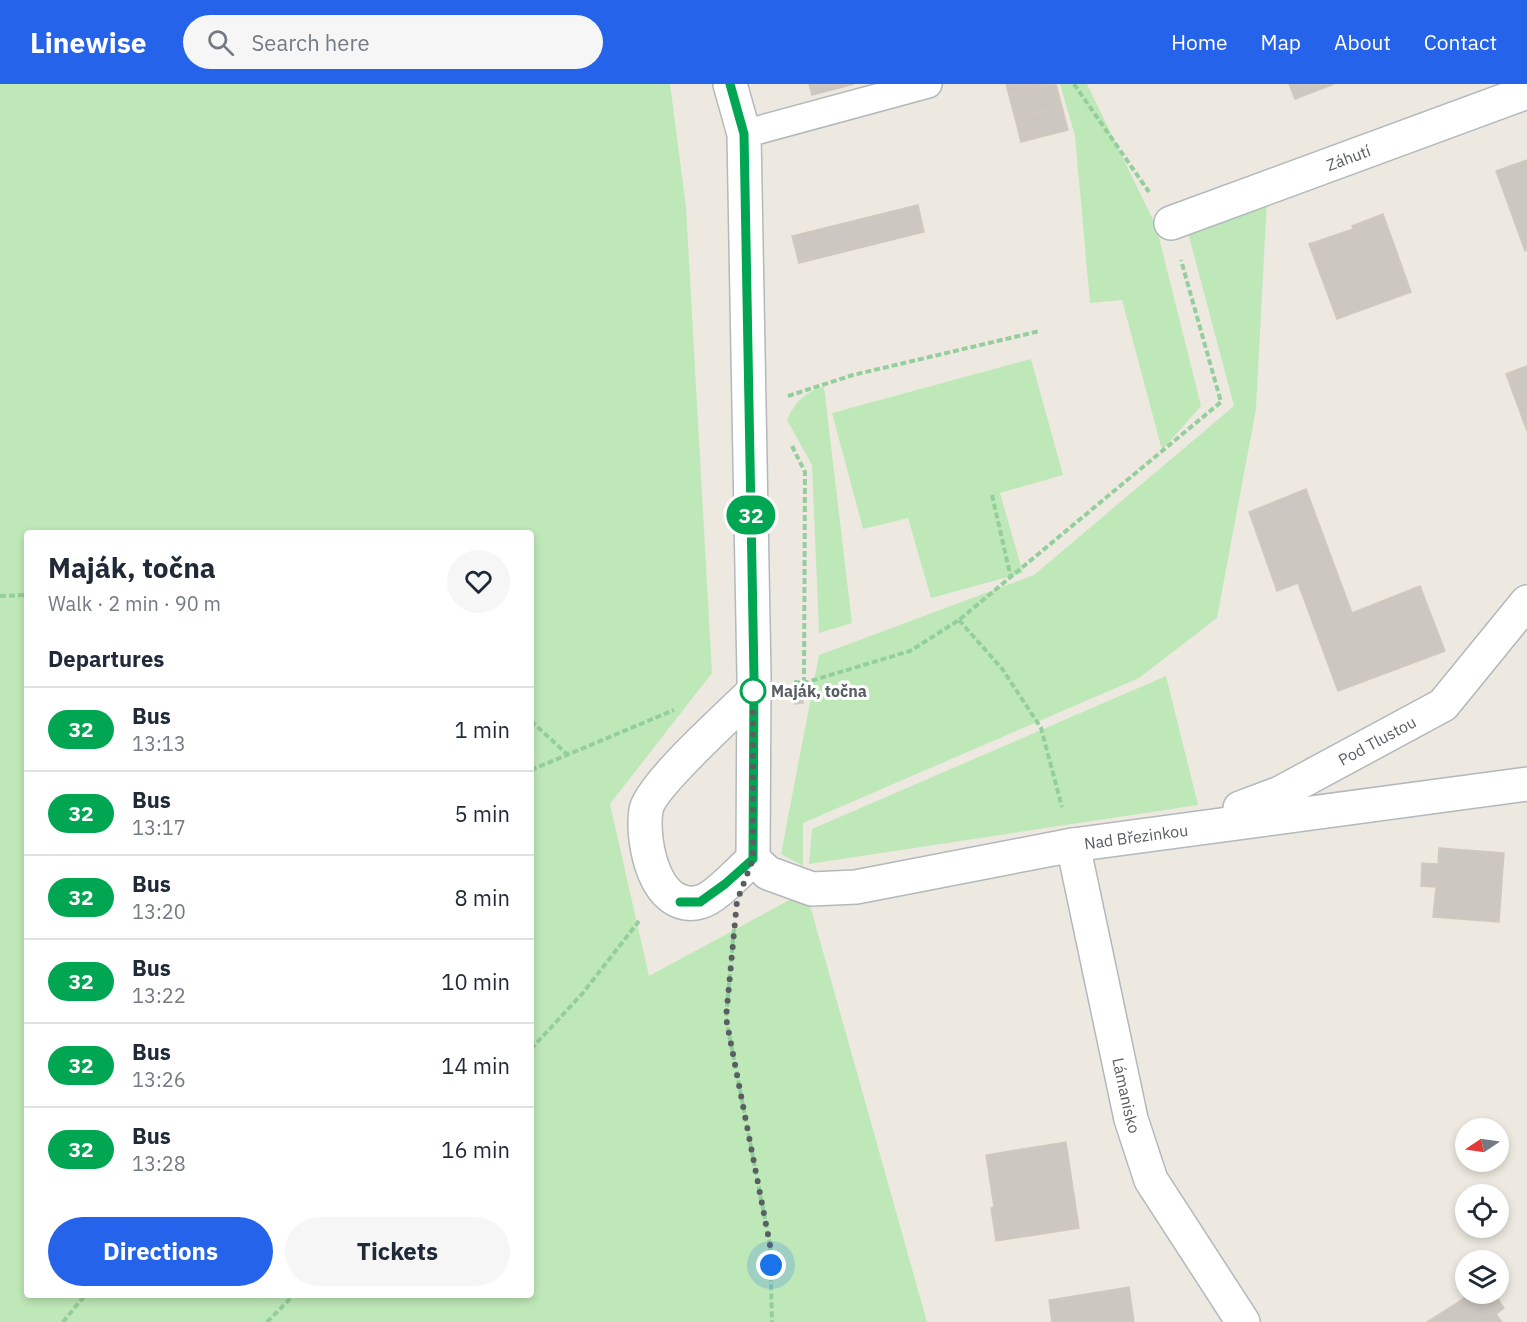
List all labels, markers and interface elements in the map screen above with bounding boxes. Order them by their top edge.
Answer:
search box [183,15,603,69]
text: Linewise [30,24,147,61]
icon: search [204,26,237,59]
text: Search here [252,28,370,57]
text: Home [1171,28,1228,56]
text: Map [1261,28,1301,56]
text: About [1334,28,1391,56]
text: Contact [1424,28,1497,56]
street label: Záhutí [1323,140,1373,175]
line badge: 32 [724,496,778,534]
text: 32 [738,501,764,529]
text: Maják, točna [48,549,216,586]
button: heart [447,550,510,613]
text: Walk · 2 min · 90 m [48,590,221,617]
text: Departures [48,644,164,673]
marker: Maják, točna [740,678,766,704]
place label: Maják, točna [771,681,867,701]
text: Bus [132,701,171,730]
street label: Pod Tlustou [1335,712,1419,770]
text: 32 [68,715,94,743]
text: 1 min [454,715,510,744]
text: 13:13 [132,730,186,757]
text: Bus [132,785,171,814]
text: 32 [68,799,94,827]
text: 5 min [454,799,510,828]
text: 13:17 [132,814,186,841]
street label: Nad Březinkou [1083,820,1189,853]
text: Bus [132,869,171,898]
text: 32 [68,883,94,911]
text: 8 min [454,883,510,912]
text: 13:20 [132,898,186,925]
text: Bus [132,953,171,982]
text: 32 [68,967,94,995]
text: 10 min [441,967,510,996]
text: 13:22 [132,982,186,1009]
text: Bus [132,1037,171,1066]
text: 32 [68,1051,94,1079]
text: 14 min [441,1051,510,1080]
street label: Lámanisko [1108,1056,1145,1136]
text: 13:26 [132,1066,186,1093]
north arrow [1455,1118,1509,1172]
map controls [1455,1118,1509,1304]
text: Bus [132,1121,171,1150]
text: 32 [68,1135,94,1163]
text: 16 min [441,1135,510,1164]
text: 13:28 [132,1150,186,1177]
button: locate [1455,1184,1509,1238]
button: Directions [48,1217,273,1286]
button: Tickets [285,1217,510,1286]
your location [756,1250,786,1280]
button: layers [1455,1250,1509,1304]

